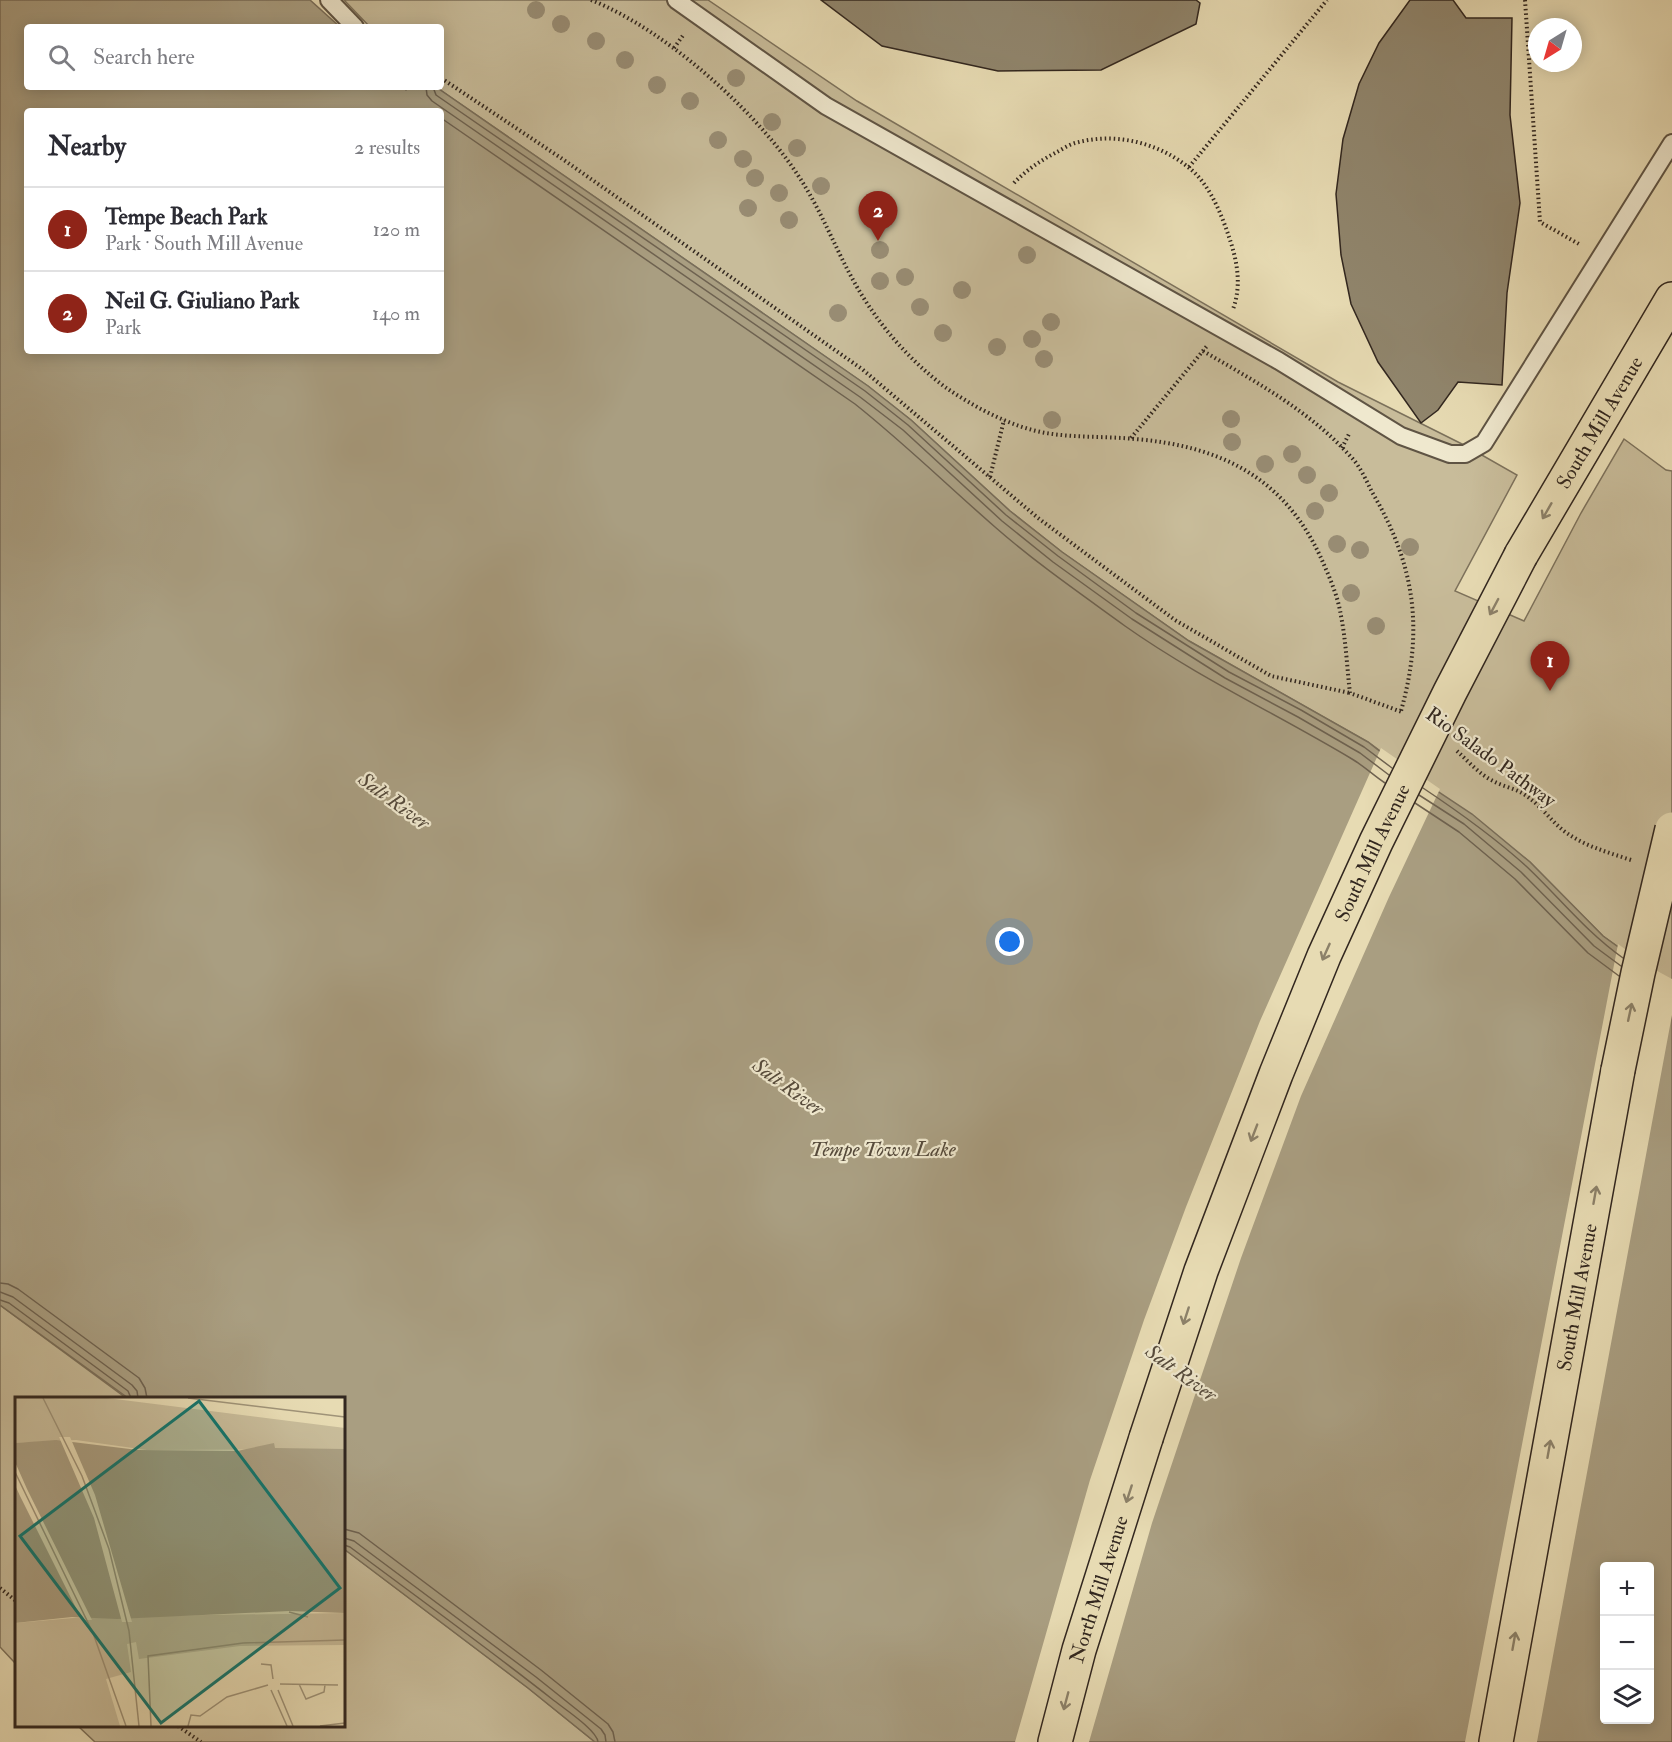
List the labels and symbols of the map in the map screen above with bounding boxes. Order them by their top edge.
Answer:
north arrow [1528,18,1582,72]
pin: 2 [858,192,898,241]
street label: South Mill Avenue [1551,352,1648,493]
one-way arrow [1541,502,1553,519]
one-way arrow [1488,598,1500,615]
pin: 1 [1530,642,1570,691]
street label: Rio Salado Pathway [1421,701,1562,813]
water label: Salt River [352,765,436,837]
street label: South Mill Avenue [1329,780,1415,925]
your location [995,927,1024,956]
one-way arrow [1320,942,1331,961]
one-way arrow [1625,1003,1636,1022]
water label: Salt River [746,1051,830,1123]
one-way arrow [1247,1123,1258,1142]
water label: Tempe Town Lake [810,1136,957,1163]
one-way arrow [1589,1186,1600,1206]
street label: South Mill Avenue [1551,1222,1602,1373]
one-way arrow [1180,1306,1191,1325]
water label: Salt River [1139,1337,1223,1409]
inset map [15,1397,345,1727]
one-way arrow [1544,1440,1555,1459]
one-way arrow [1123,1484,1134,1503]
street label: North Mill Avenue [1064,1512,1133,1665]
one-way arrow [1509,1632,1520,1651]
one-way arrow [1060,1691,1072,1710]

